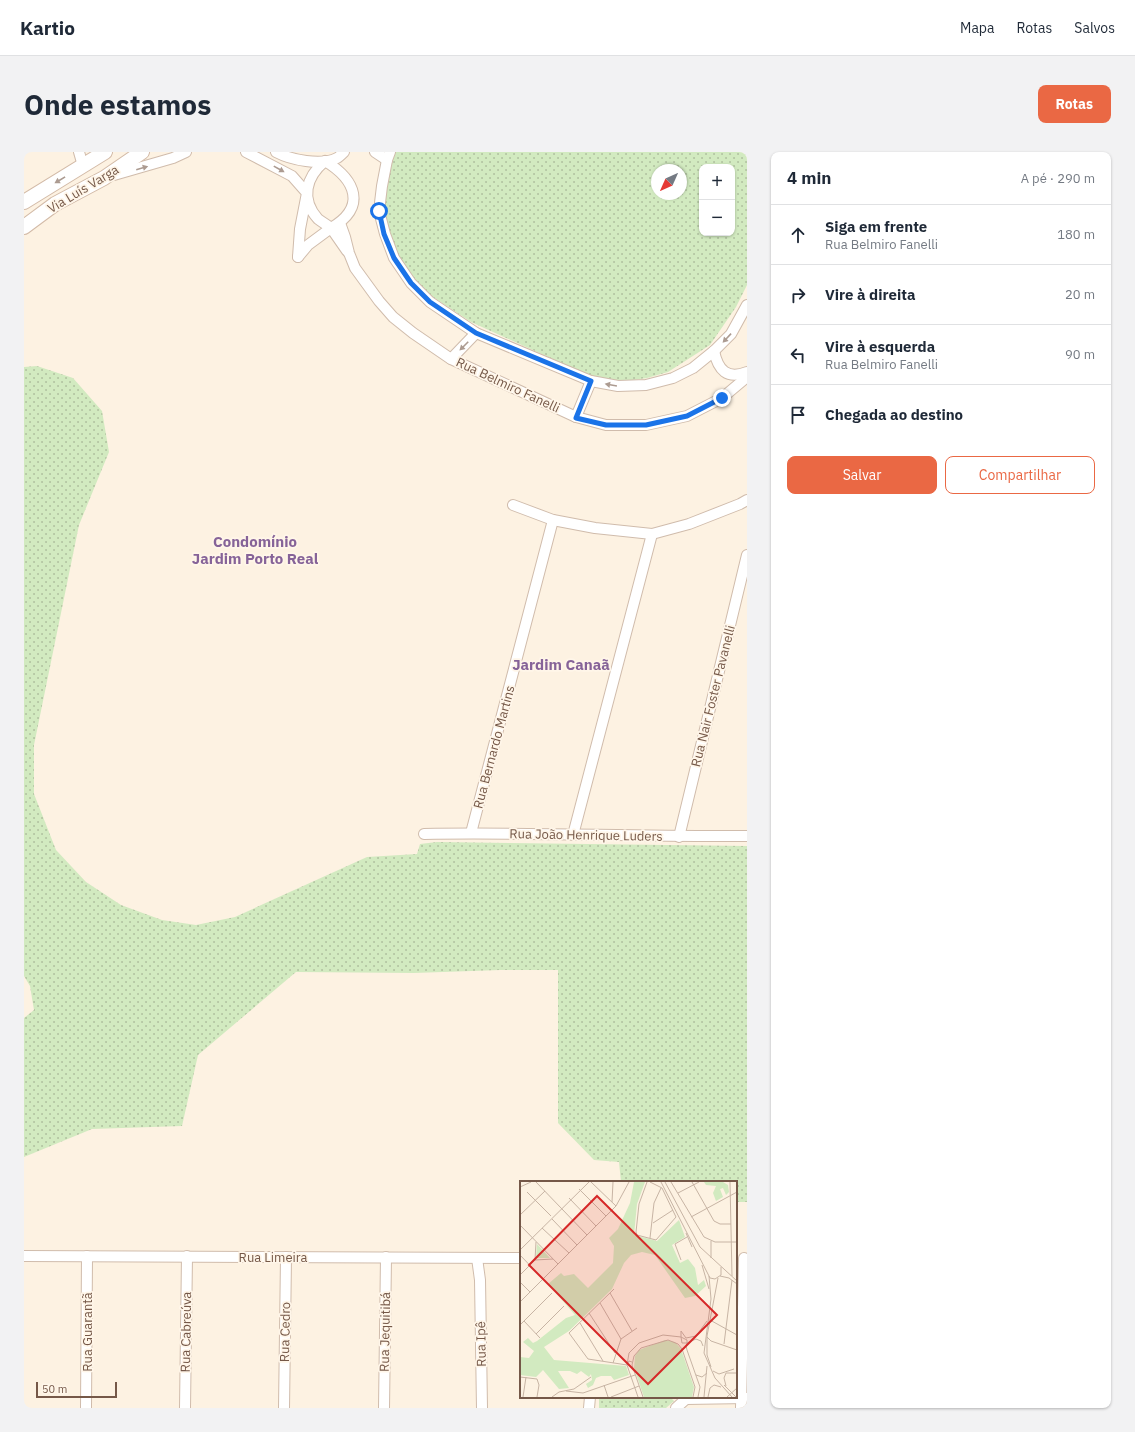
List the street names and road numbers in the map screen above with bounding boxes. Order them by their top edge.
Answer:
street label: Via Luís Varga [44,161,122,217]
street label: Rua Belmiro Fanelli [453,353,563,417]
street label: Rua Nair Foster Pavanelli [687,623,739,769]
street label: Rua Bernardo Martins [469,684,519,810]
street label: Rua João Henrique Luders [509,825,663,845]
street label: Rua Limeira [239,1249,307,1266]
street label: Rua Cabreúva [177,1291,195,1373]
street label: Rua Guarantã [79,1292,96,1372]
street label: Rua Jequitibá [376,1292,394,1372]
street label: Rua Cedro [276,1302,294,1362]
street label: Rua Ipê [472,1321,490,1367]

